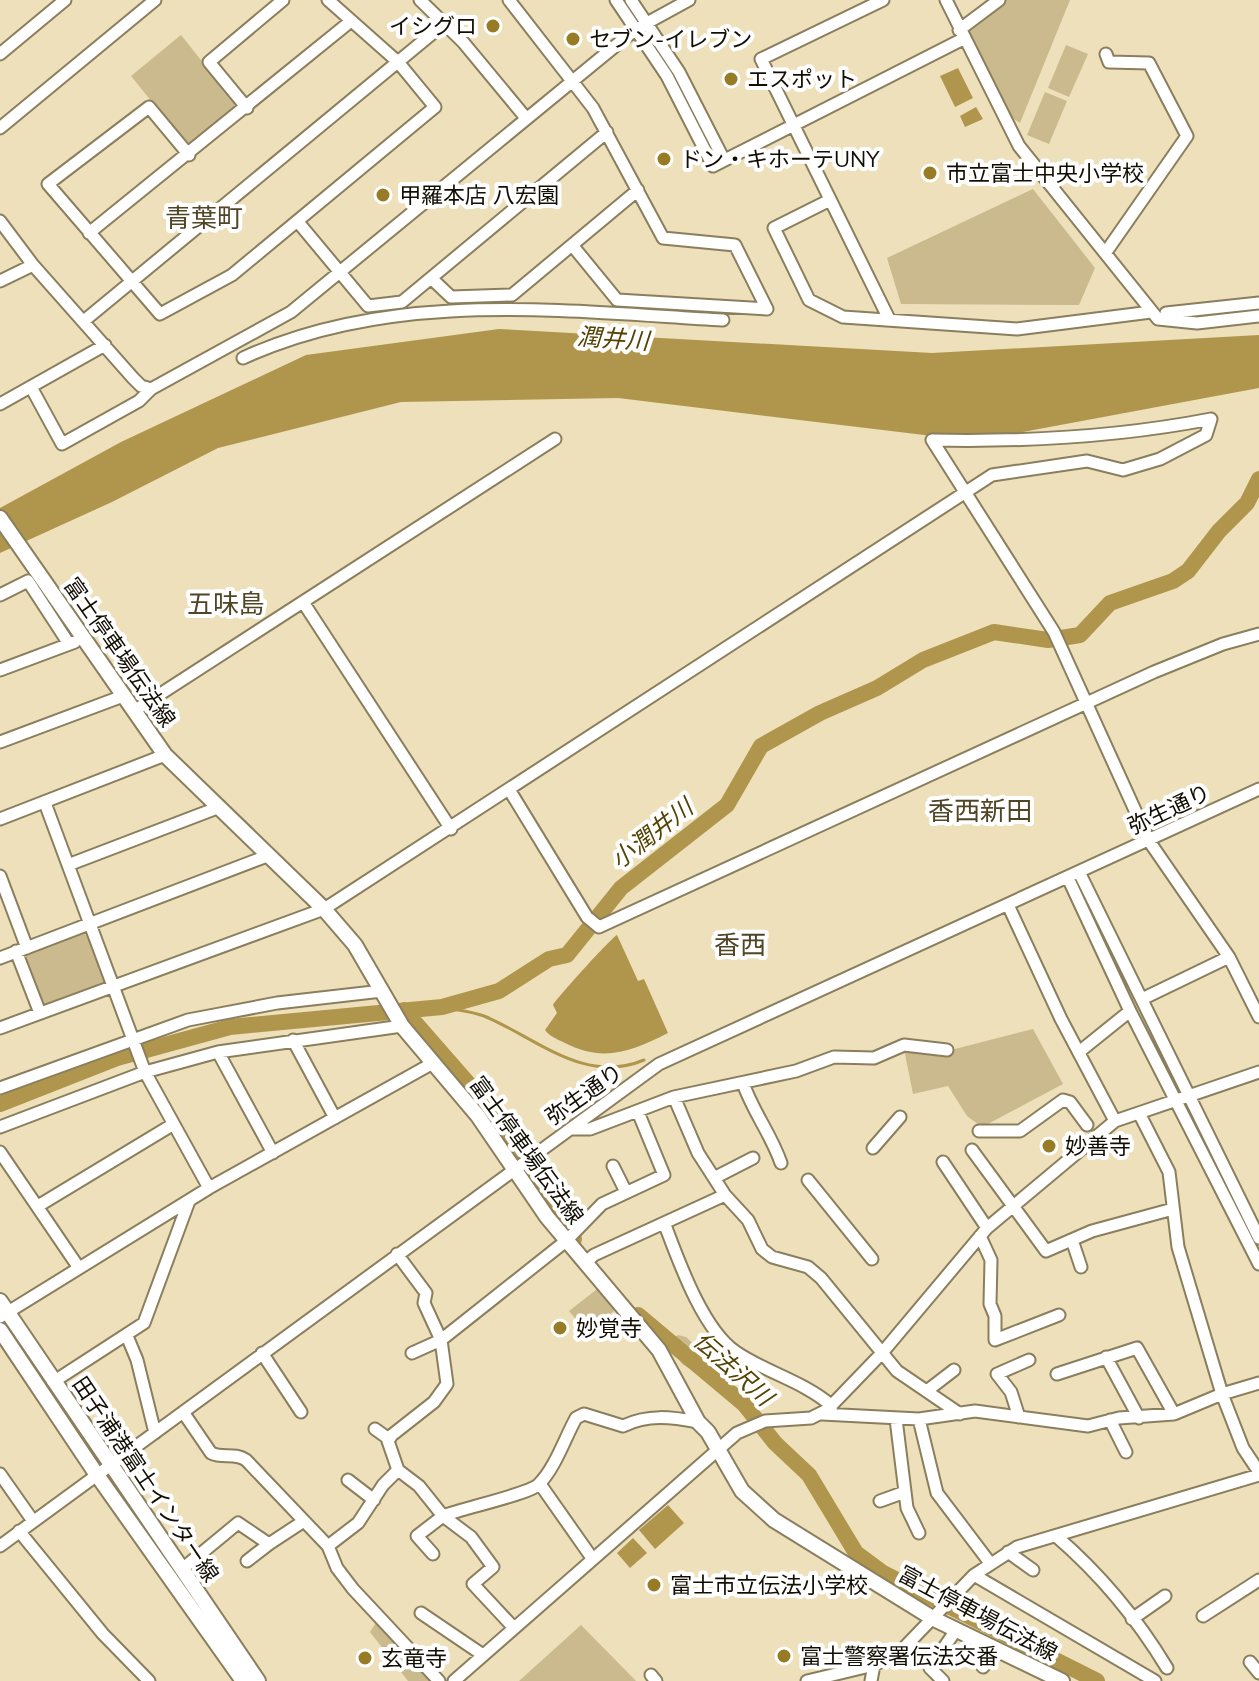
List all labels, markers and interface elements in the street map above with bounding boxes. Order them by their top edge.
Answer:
place label: イシグロ [389,12,477,42]
marker: イシグロ [484,17,502,35]
place label: セブン-イレブン [589,25,752,55]
marker: セブン-イレブン [564,30,582,48]
place label: エスポット [747,65,857,95]
marker: エスポット [722,70,740,88]
place label: ドン・キホーテUNY [680,145,880,175]
marker: ドン・キホーテUNY [655,150,673,168]
place label: 市立富士中央小学校 [946,159,1144,189]
marker: 市立富士中央小学校 [921,164,939,182]
place label: 甲羅本店 八宏園 [399,181,559,211]
marker: 甲羅本店 八宏園 [374,186,392,204]
district label: 青葉町 [165,201,243,236]
water label: 潤井川 [576,321,653,358]
street label: 富士停車場伝法線 [56,572,182,733]
district label: 五味島 [187,587,265,622]
street label: 弥生通り [1123,778,1216,842]
water label: 小潤井川 [604,790,702,876]
district label: 香西新田 [928,794,1032,829]
district label: 香西 [714,928,766,963]
street label: 弥生通り [540,1057,629,1132]
street label: 富士停車場伝法線 [462,1071,590,1231]
place label: 妙善寺 [1065,1132,1131,1162]
marker: 妙善寺 [1040,1137,1058,1155]
place label: 妙覚寺 [576,1314,642,1344]
marker: 妙覚寺 [551,1319,569,1337]
water label: 伝法沢川 [687,1325,782,1415]
street label: 田子浦港富士インター線 [65,1371,225,1588]
street label: 富士停車場伝法線 [893,1559,1062,1668]
place label: 富士市立伝法小学校 [670,1571,868,1601]
marker: 富士市立伝法小学校 [645,1576,663,1594]
place label: 富士警察署伝法交番 [800,1642,998,1672]
place label: 玄竜寺 [381,1644,447,1674]
marker: 富士警察署伝法交番 [775,1647,793,1665]
marker: 玄竜寺 [356,1649,374,1667]

